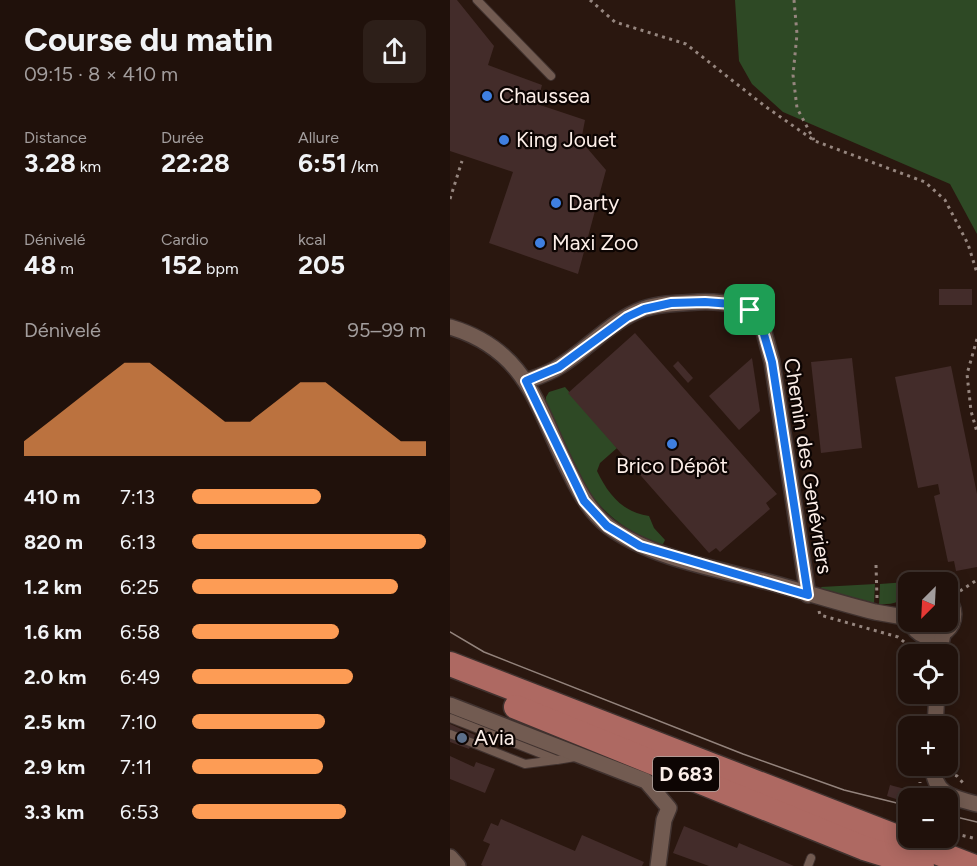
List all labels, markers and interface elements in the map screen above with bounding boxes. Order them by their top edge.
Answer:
text: Course du matin [24,20,273,59]
button: share [363,20,426,83]
text: 09:15 · 8 × 410 m [24,62,178,86]
place label: Chaussea [499,83,590,108]
marker: Chaussea [480,89,494,103]
place label: King Jouet [516,127,617,152]
text: Distance [24,128,87,147]
text: Durée [161,128,204,147]
text: Allure [298,128,339,147]
marker: King Jouet [497,133,511,147]
text: 3.28 [24,147,76,179]
text: 22:28 [161,147,230,179]
text: 6:51 [298,147,347,179]
text: km [76,157,101,176]
text: /km [347,157,379,176]
place label: Darty [568,190,619,215]
marker: Darty [549,196,563,210]
text: Dénivelé [24,230,86,249]
text: Cardio [161,230,208,249]
text: kcal [298,230,326,249]
place label: Maxi Zoo [552,230,638,255]
marker: Maxi Zoo [533,236,547,250]
text: 48 [24,249,56,281]
text: 152 [161,249,202,281]
text: 205 [298,249,345,281]
text: m [56,259,74,278]
text: bpm [202,259,239,278]
pin [724,284,775,335]
icon: arrive [733,293,766,326]
text: Dénivelé [24,318,101,342]
text: 95–99 m [348,318,426,342]
street label: Chemin des Genévriers [779,356,838,576]
marker: Brico Dépôt [665,437,679,451]
place label: Brico Dépôt [616,453,728,478]
text: 410 m [24,485,80,509]
text: 7:13 [120,485,155,509]
text: 820 m [24,530,83,554]
text: 6:13 [120,530,156,554]
north arrow [898,572,958,632]
map controls [898,572,958,848]
text: 1.2 km [24,575,82,599]
text: 6:25 [120,575,159,599]
text: 1.6 km [24,620,82,644]
text: 6:58 [120,620,160,644]
button: locate [898,644,958,704]
text: 2.0 km [24,665,86,689]
text: 6:49 [120,665,160,689]
text: 2.5 km [24,710,85,734]
text: 7:10 [120,710,157,734]
button: + [898,716,958,776]
place label: Avia [474,725,514,750]
marker: Avia [455,731,469,745]
text: 2.9 km [24,755,85,779]
text: 7:11 [120,755,152,779]
road number: D 683 [653,757,719,791]
button: − [898,788,958,848]
text: 3.3 km [24,800,84,824]
text: 6:53 [120,800,159,824]

